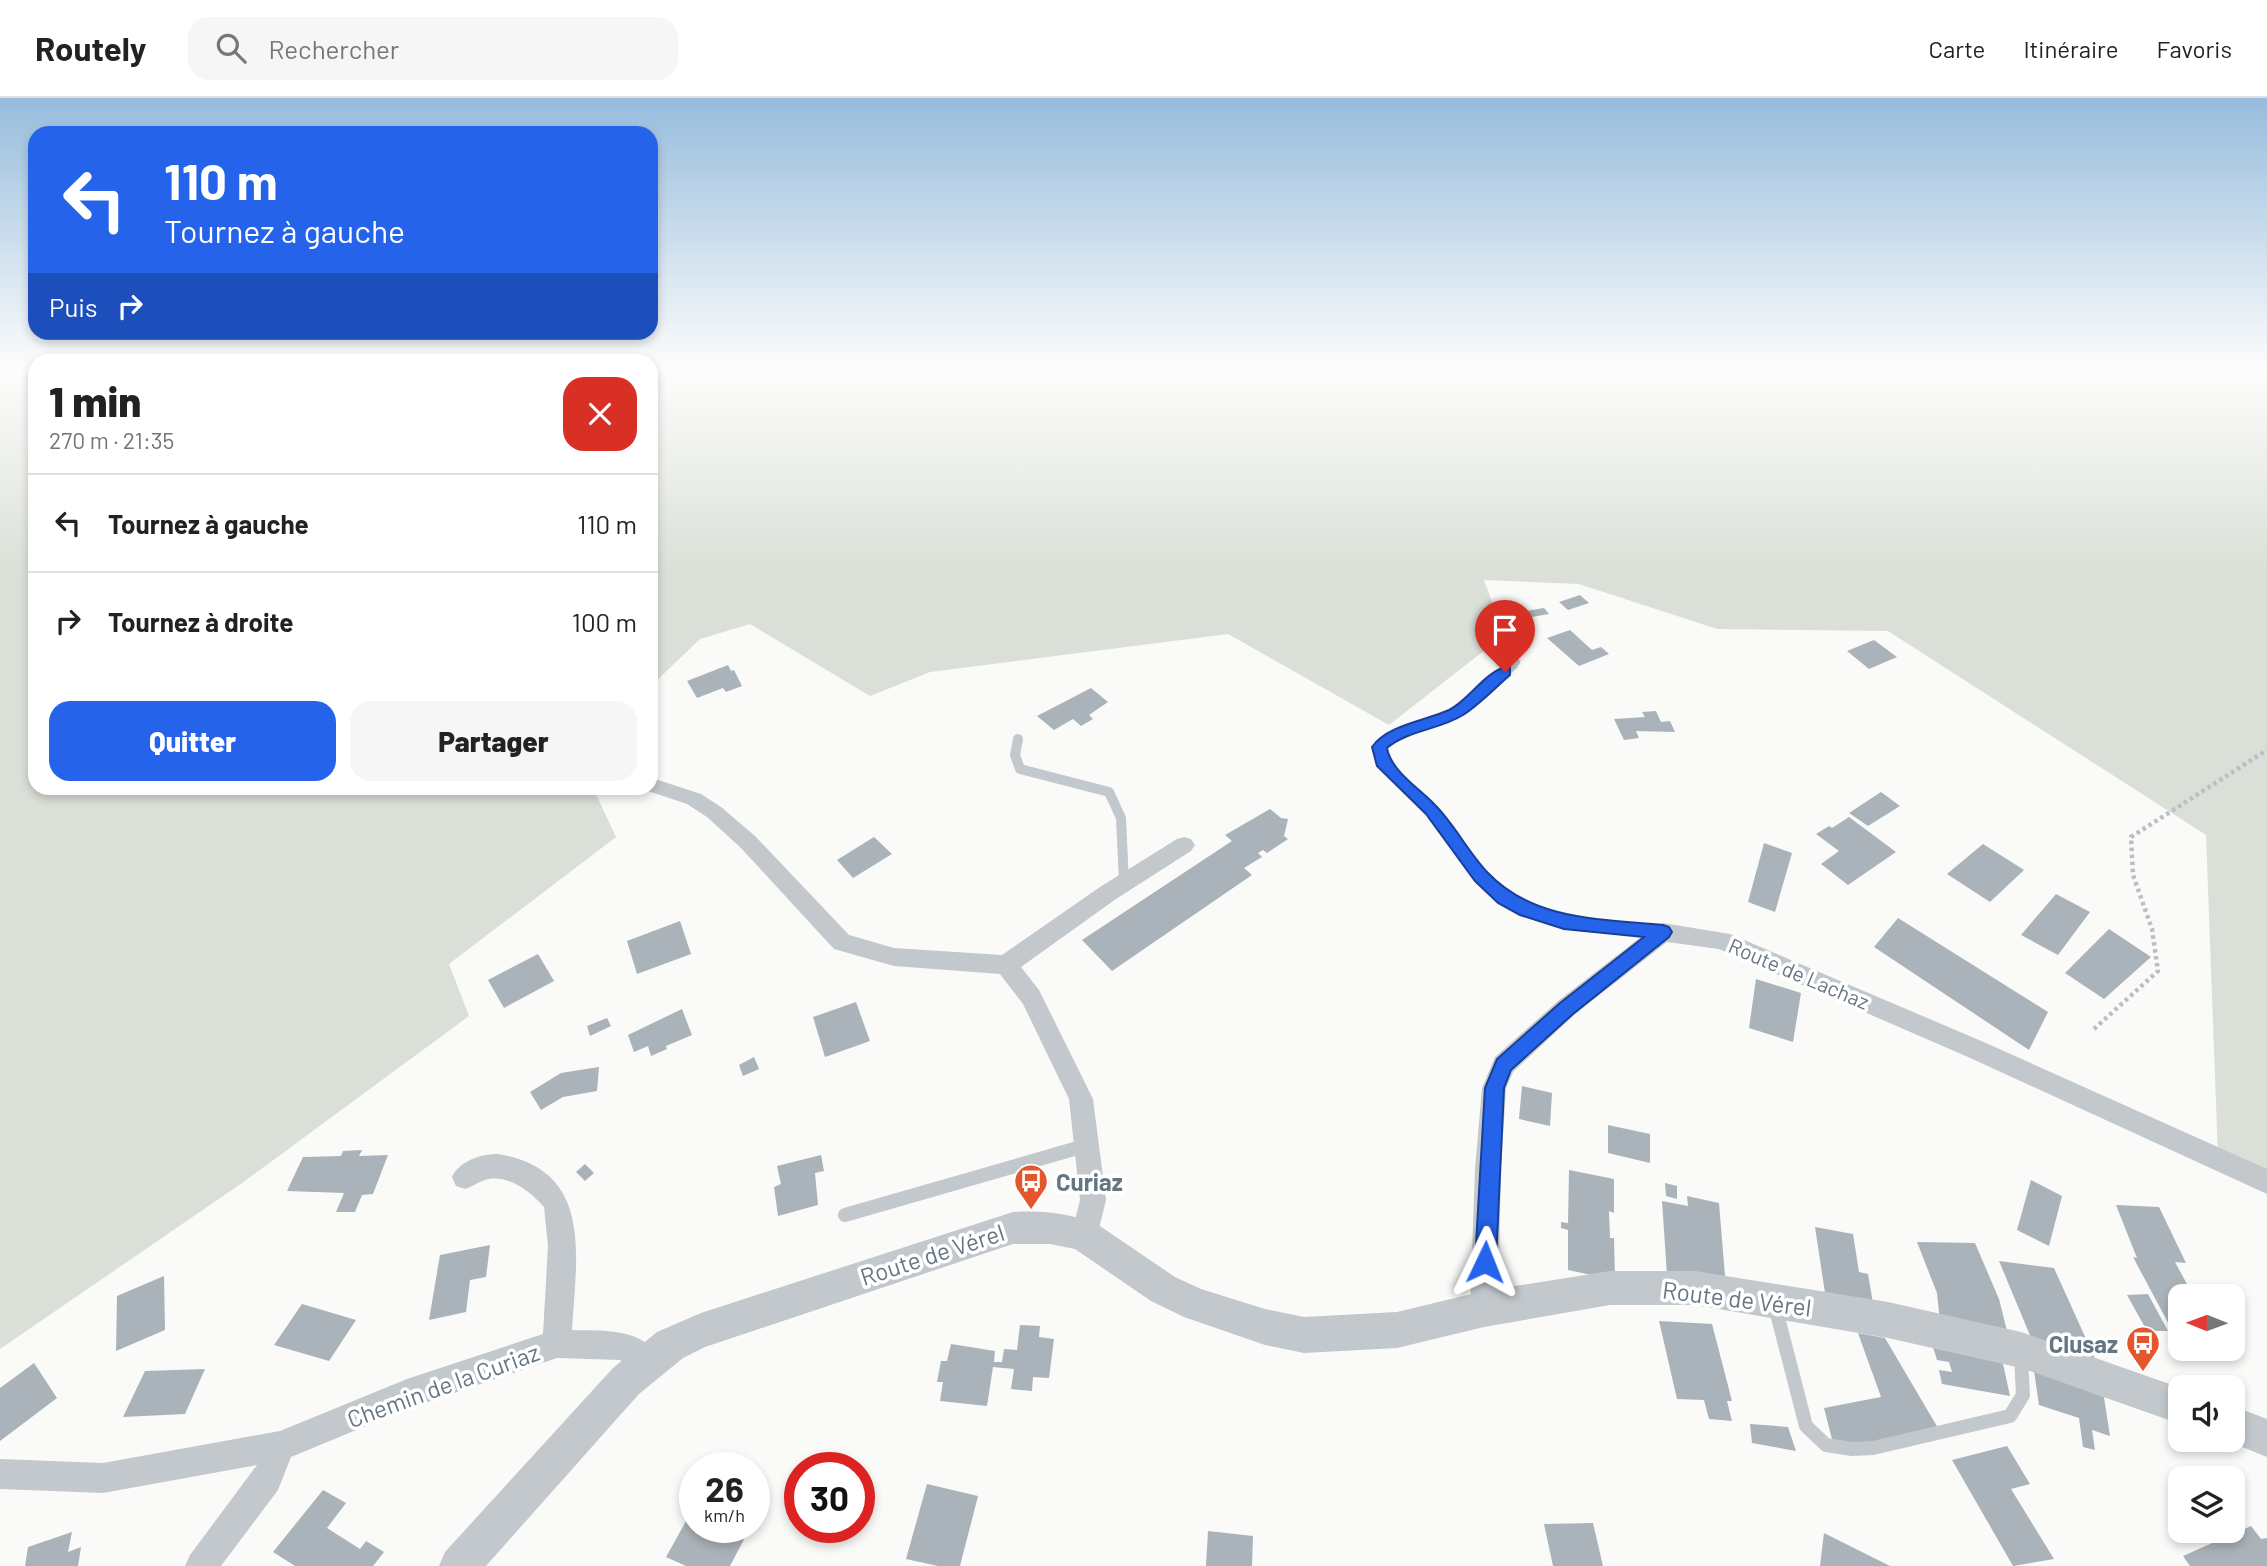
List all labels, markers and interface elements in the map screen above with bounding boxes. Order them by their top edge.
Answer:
search box [188,17,678,80]
text: Routely [35,28,146,68]
icon: search [212,29,250,67]
text: Rechercher [268,33,399,64]
text: Carte [1929,34,1985,63]
text: Itinéraire [2023,34,2119,63]
text: Favoris [2157,34,2232,63]
text: 110 m [164,151,278,210]
icon: left [49,154,140,245]
text: Tournez à gauche [164,211,405,249]
icon: right [111,287,149,325]
text: Puis [49,291,97,322]
text: 1 min [49,375,141,425]
button: close [563,377,637,451]
text: 270 m · 21:35 [49,426,174,454]
icon: left [49,504,87,542]
text: Tournez à gauche [108,508,309,539]
text: 110 m [577,508,637,539]
pin [1475,600,1535,672]
icon: right [49,602,87,640]
text: Tournez à droite [108,606,293,637]
text: 100 m [572,606,637,637]
icon: arrive [1486,611,1524,649]
button: Quitter [49,701,336,781]
button: Partager [350,701,637,781]
street label: Route de Lachaz [1725,932,1873,1014]
bus stop icon: Curiaz [1012,1162,1050,1211]
place label: Curiaz [1056,1167,1123,1196]
street label: Route de Vérel [856,1217,1008,1291]
position arrow [1448,1225,1522,1299]
street label: Route de Vérel [1661,1274,1813,1322]
north arrow [2168,1284,2245,1362]
map controls [2168,1284,2245,1543]
bus stop icon: Clusaz [2124,1324,2162,1373]
place label: Clusaz [2049,1329,2118,1358]
street label: Chemin de la Curiaz [343,1337,543,1433]
button: sound [2168,1375,2245,1452]
speed limit sign: 30 [784,1452,875,1543]
button: layers [2168,1466,2245,1543]
text: 26 [705,1467,744,1509]
text: km/h [704,1504,745,1526]

